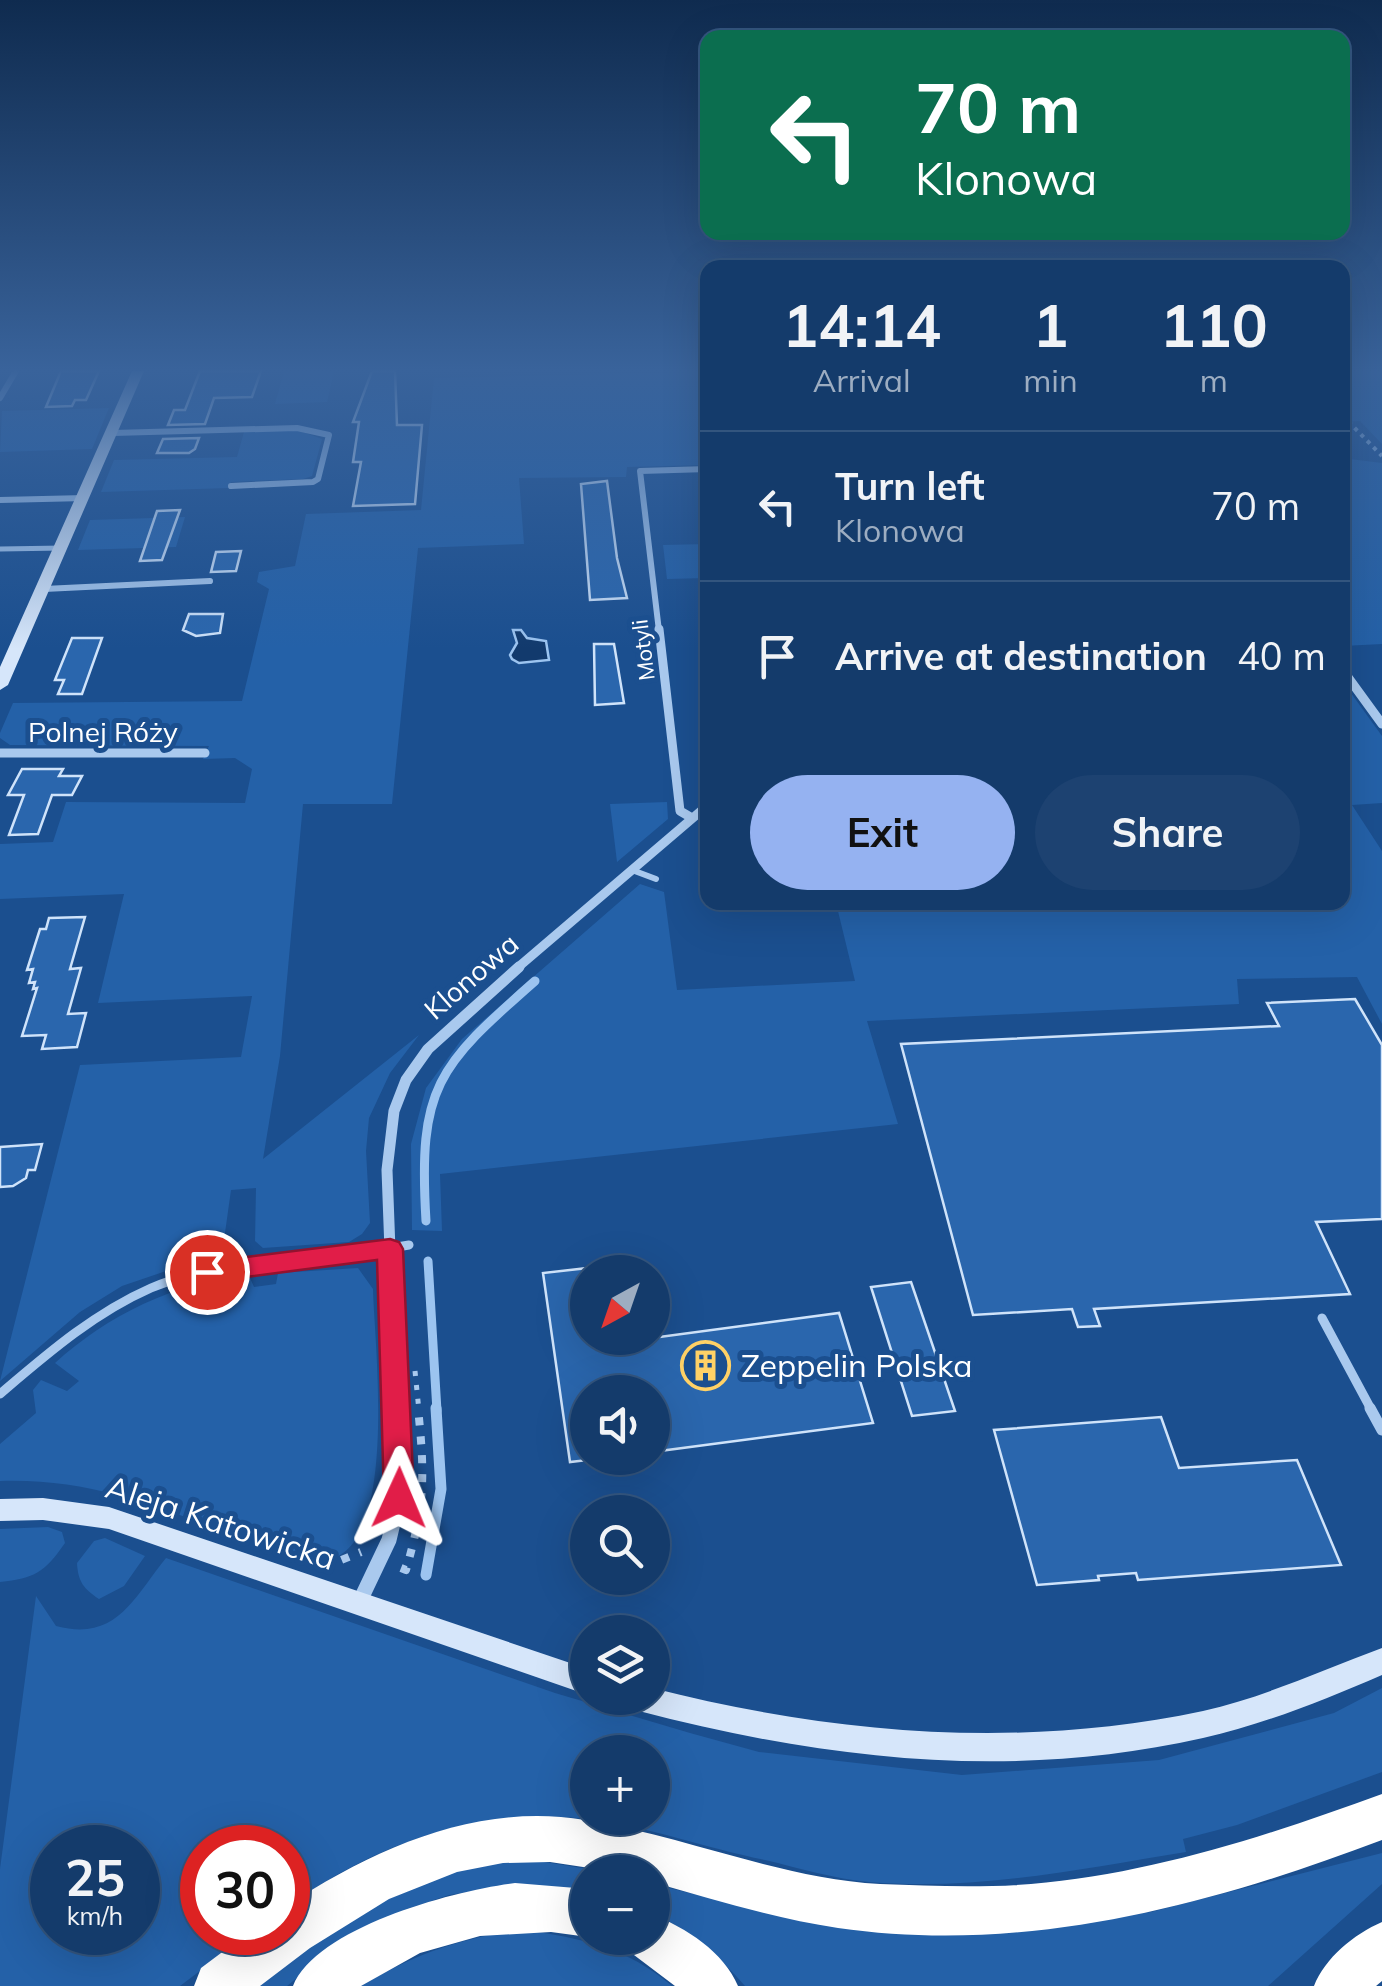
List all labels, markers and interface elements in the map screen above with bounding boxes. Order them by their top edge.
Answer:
text: 70 m [915,63,1081,151]
icon: left [750,70,880,200]
text: Klonowa [915,150,1097,206]
text: 14:14 [782,287,941,362]
text: 1 [1032,287,1068,362]
text: 110 [1160,287,1268,362]
text: Arrival [813,360,911,400]
text: min [1023,360,1078,400]
text: m [1200,360,1228,400]
text: Turn left [835,462,985,510]
icon: left [750,479,805,534]
text: 70 m [1211,482,1300,530]
text: Klonowa [835,510,965,550]
street label: Motyli [625,618,661,682]
icon: arrive [750,629,805,684]
text: Arrive at destination [835,632,1207,680]
text: 40 m [1237,632,1326,680]
street label: Polnej Róży [28,714,178,749]
button: Exit [750,775,1015,890]
button: Share [1035,775,1300,890]
street label: Klonowa [417,926,525,1026]
pin [165,1230,250,1315]
icon: arrive [180,1245,235,1300]
north arrow [570,1255,670,1355]
map controls [570,1255,670,1955]
building icon: Zeppelin Polska [680,1339,732,1391]
place label: Zeppelin Polska [741,1345,973,1385]
button: sound [570,1375,670,1475]
position arrow [347,1446,451,1550]
street label: Aleja Katowicka [101,1466,341,1578]
button: search [570,1495,670,1595]
button: layers [570,1615,670,1715]
button: + [570,1735,670,1835]
speed limit sign: 30 [180,1825,310,1955]
text: 25 [65,1846,125,1909]
button: − [570,1855,670,1955]
text: km/h [67,1900,123,1931]

